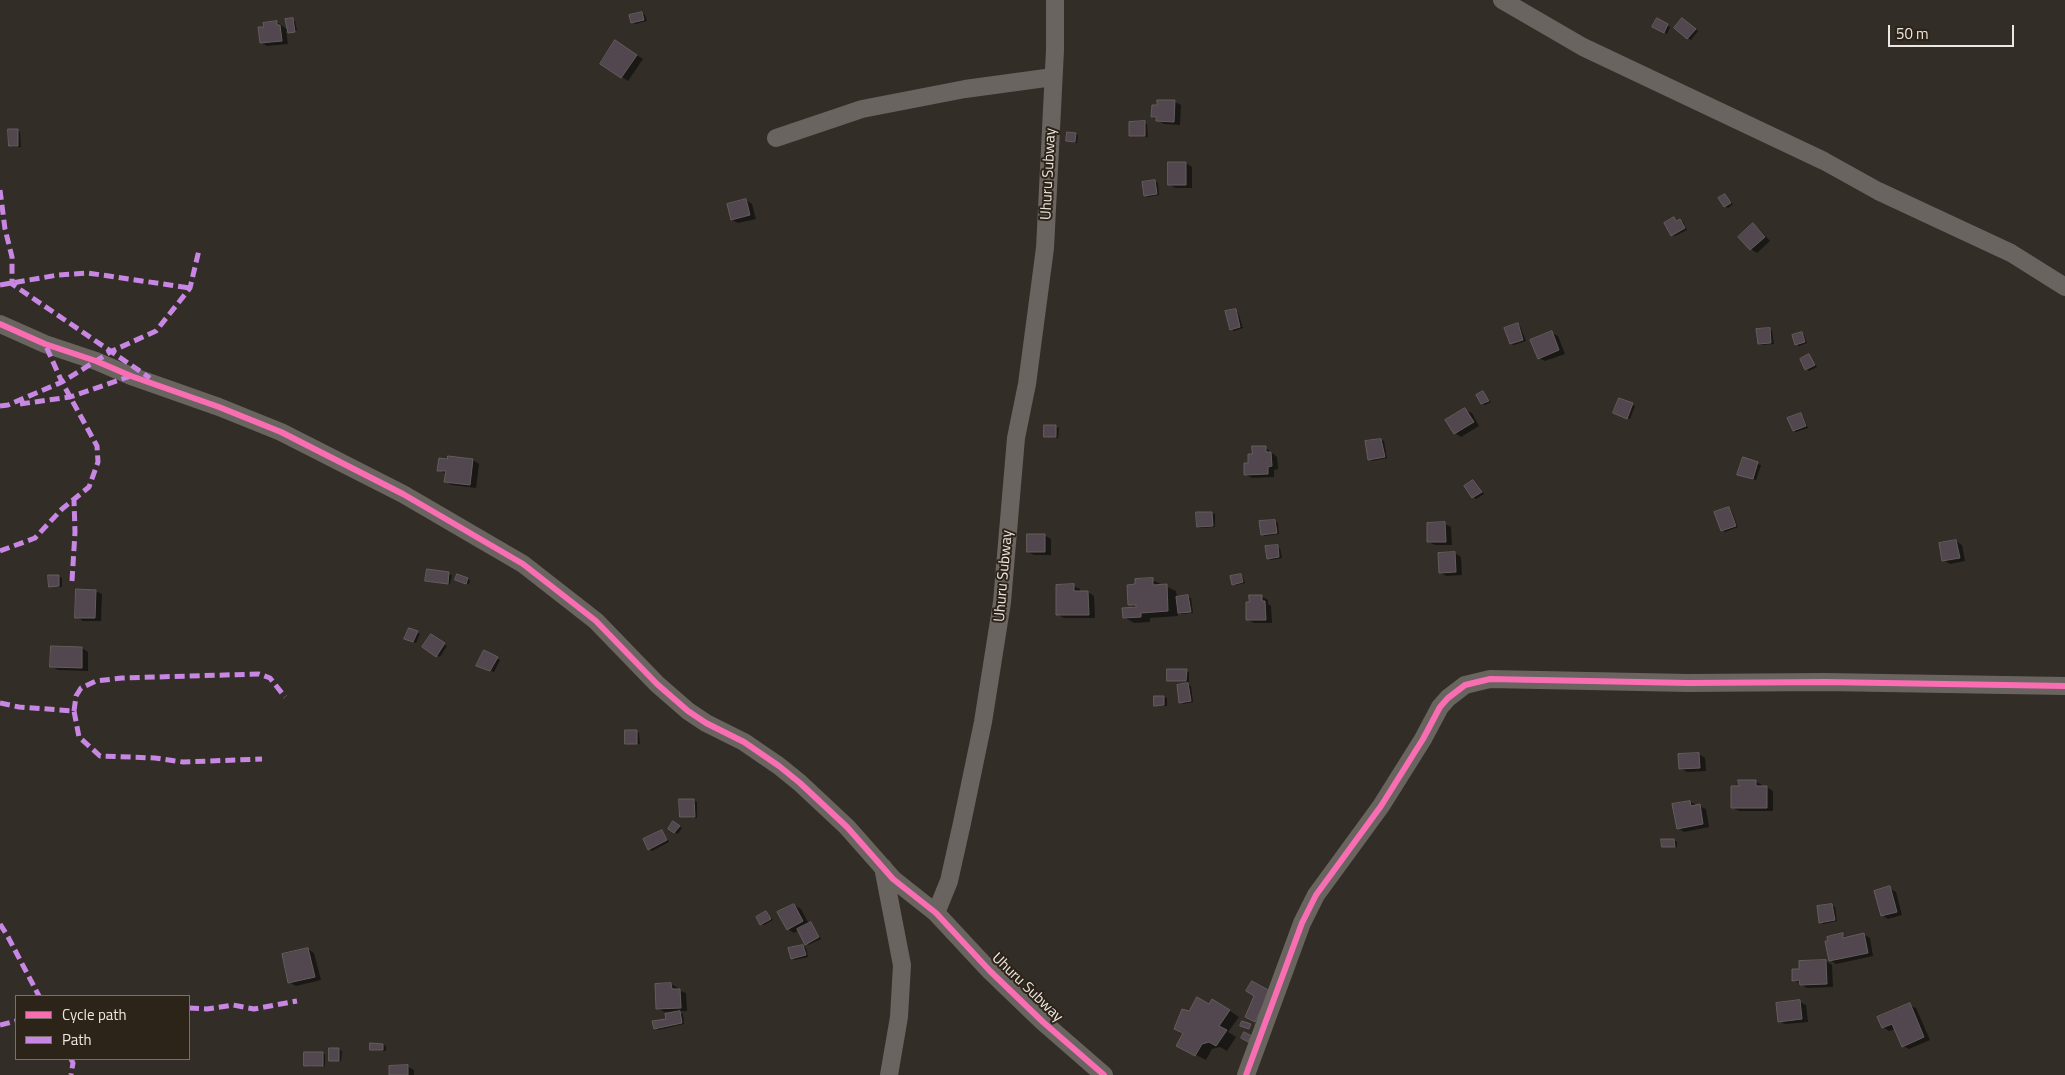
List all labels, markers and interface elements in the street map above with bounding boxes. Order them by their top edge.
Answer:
scale bar [1890,15,2016,47]
text: 50 m [1896,22,1929,45]
street label: Uhuru Subway [1038,128,1060,220]
street label: Uhuru Subway [991,529,1017,623]
street label: Uhuru Subway [988,950,1066,1026]
legend [15,995,190,1060]
text: Cycle path [62,1003,127,1026]
text: Path [62,1028,92,1051]

